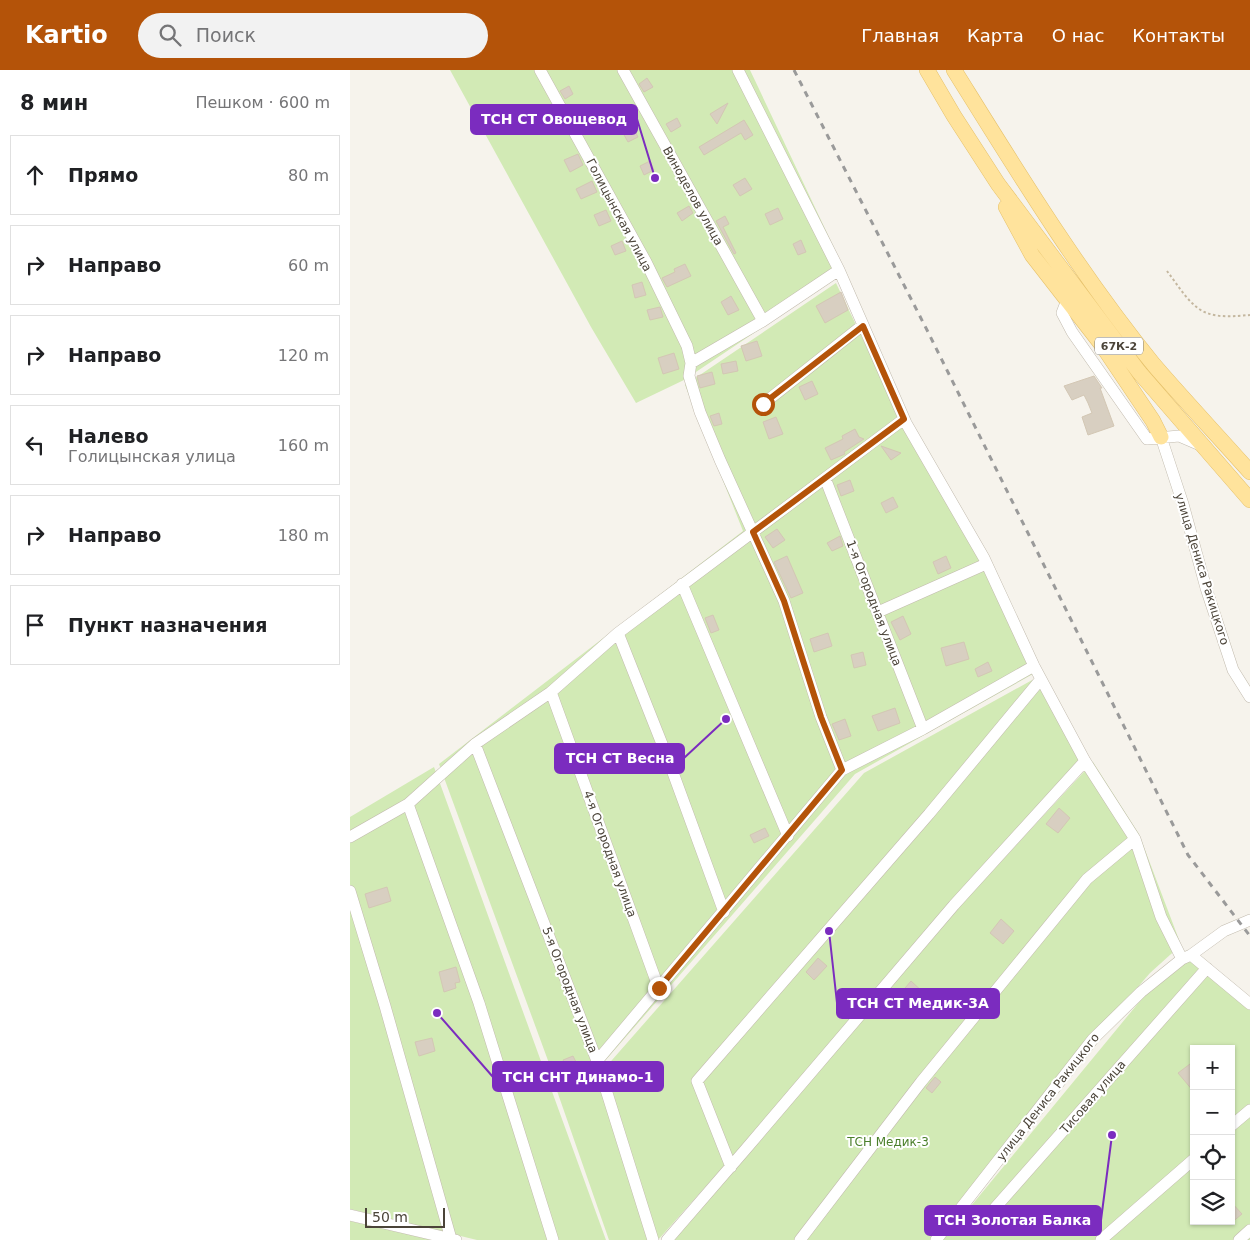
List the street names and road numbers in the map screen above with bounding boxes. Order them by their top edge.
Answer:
street label: Виноделов улица [660,144,726,248]
street label: Голицынская улица [583,156,655,274]
road number: 67К-2 [1095,338,1143,354]
street label: улица Дениса Ракицкого [1172,491,1232,647]
street label: 1-я Огородная улица [844,538,904,668]
street label: 4-я Огородная улица [581,789,639,919]
street label: 5-я Огородная улица [540,925,600,1055]
street label: улица Дениса Ракицкого [994,1030,1102,1164]
street label: Тисовая улица [1057,1057,1129,1137]

